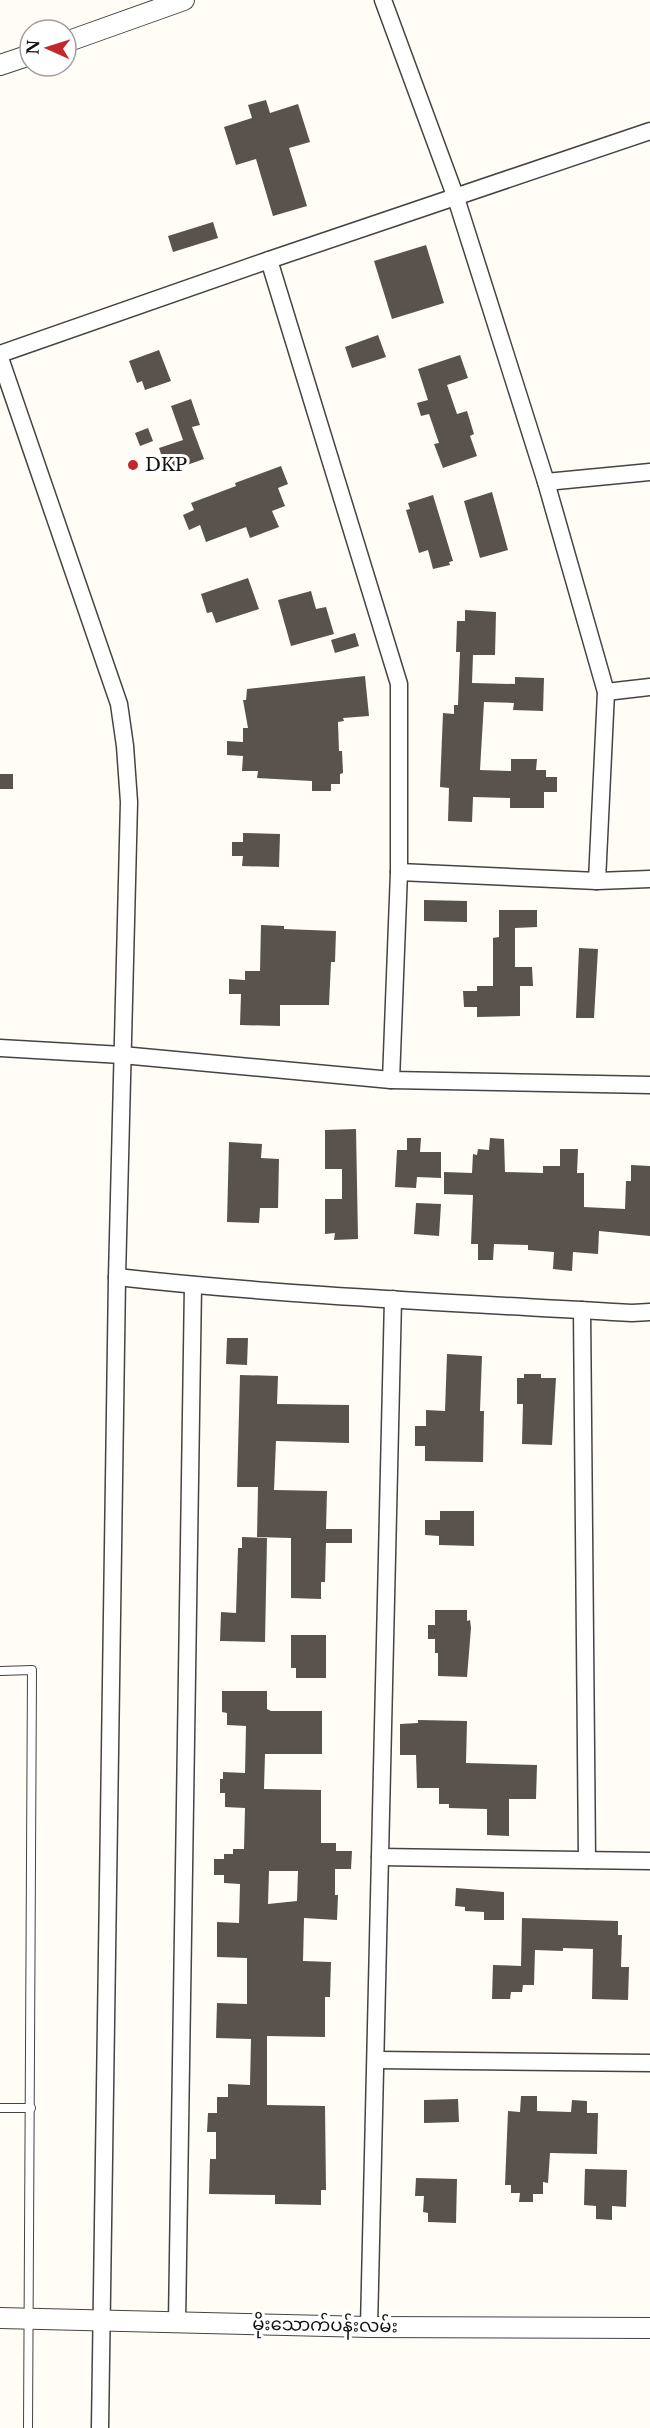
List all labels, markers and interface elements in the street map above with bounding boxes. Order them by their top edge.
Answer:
north arrow [18,18,78,78]
text: N [23,39,43,55]
place label: DKP [145,454,187,476]
marker: DKP [126,458,140,472]
street label: မိုးသောက်ပန်းလမ်း [252,2310,398,2341]

